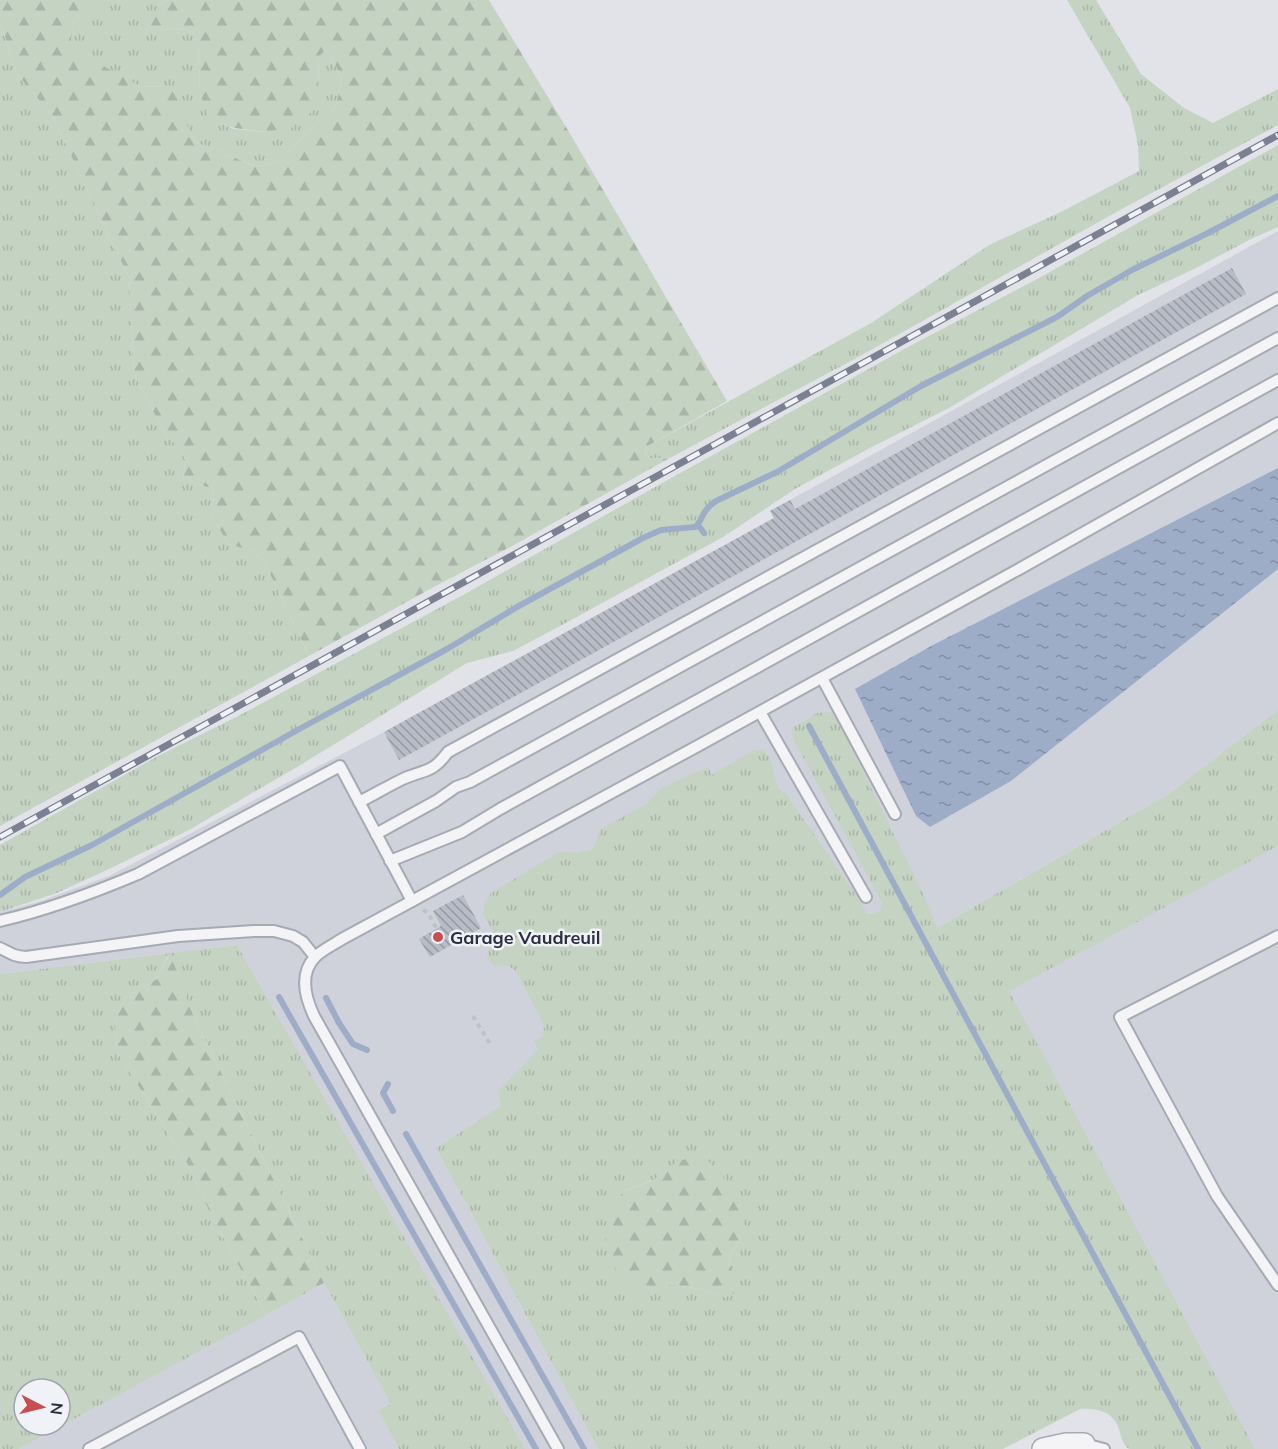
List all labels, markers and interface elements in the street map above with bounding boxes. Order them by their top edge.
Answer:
place label: Garage Vaudreuil [450,926,600,949]
marker: Garage Vaudreuil [431,930,445,944]
north arrow [12,1377,72,1437]
text: N [46,1402,68,1416]

